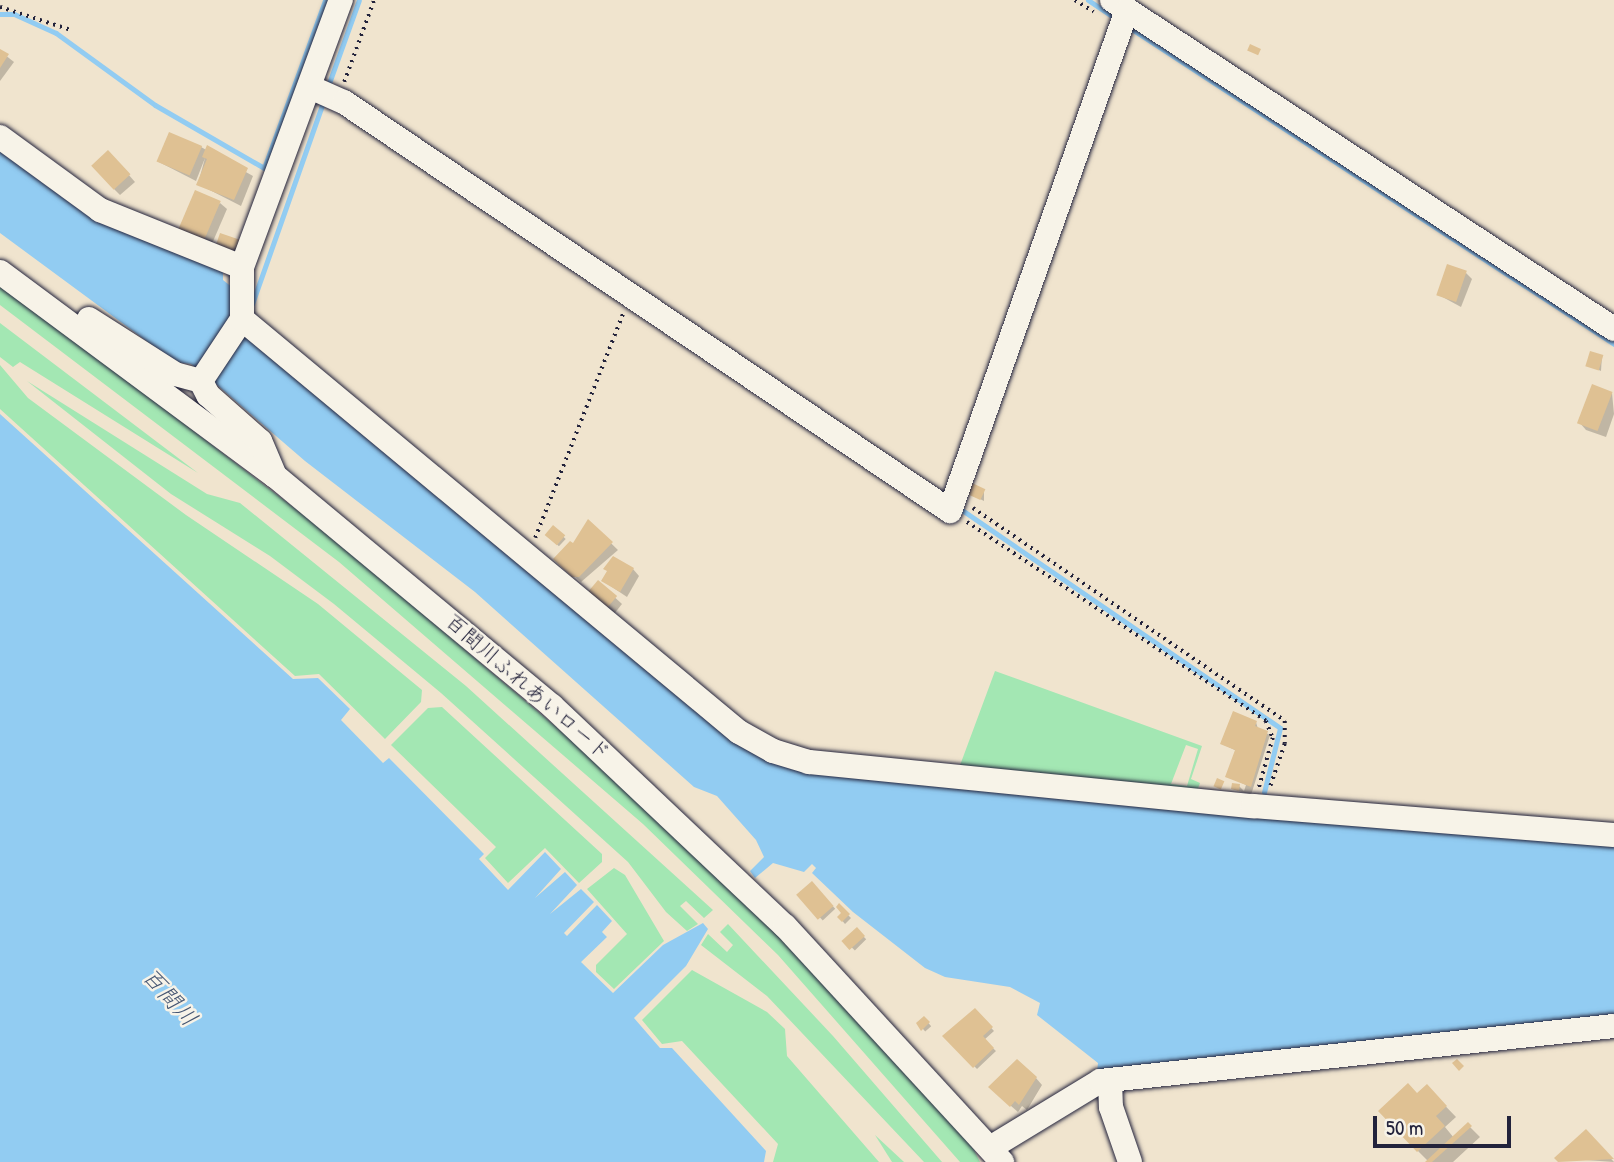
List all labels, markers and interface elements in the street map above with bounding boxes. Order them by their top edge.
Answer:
street label: 百間川ふれあいロード [440,609,616,765]
water label: 百間川 [137,962,203,1032]
scale bar [1376,1102,1514,1146]
text: 50 m [1386,1113,1423,1142]

